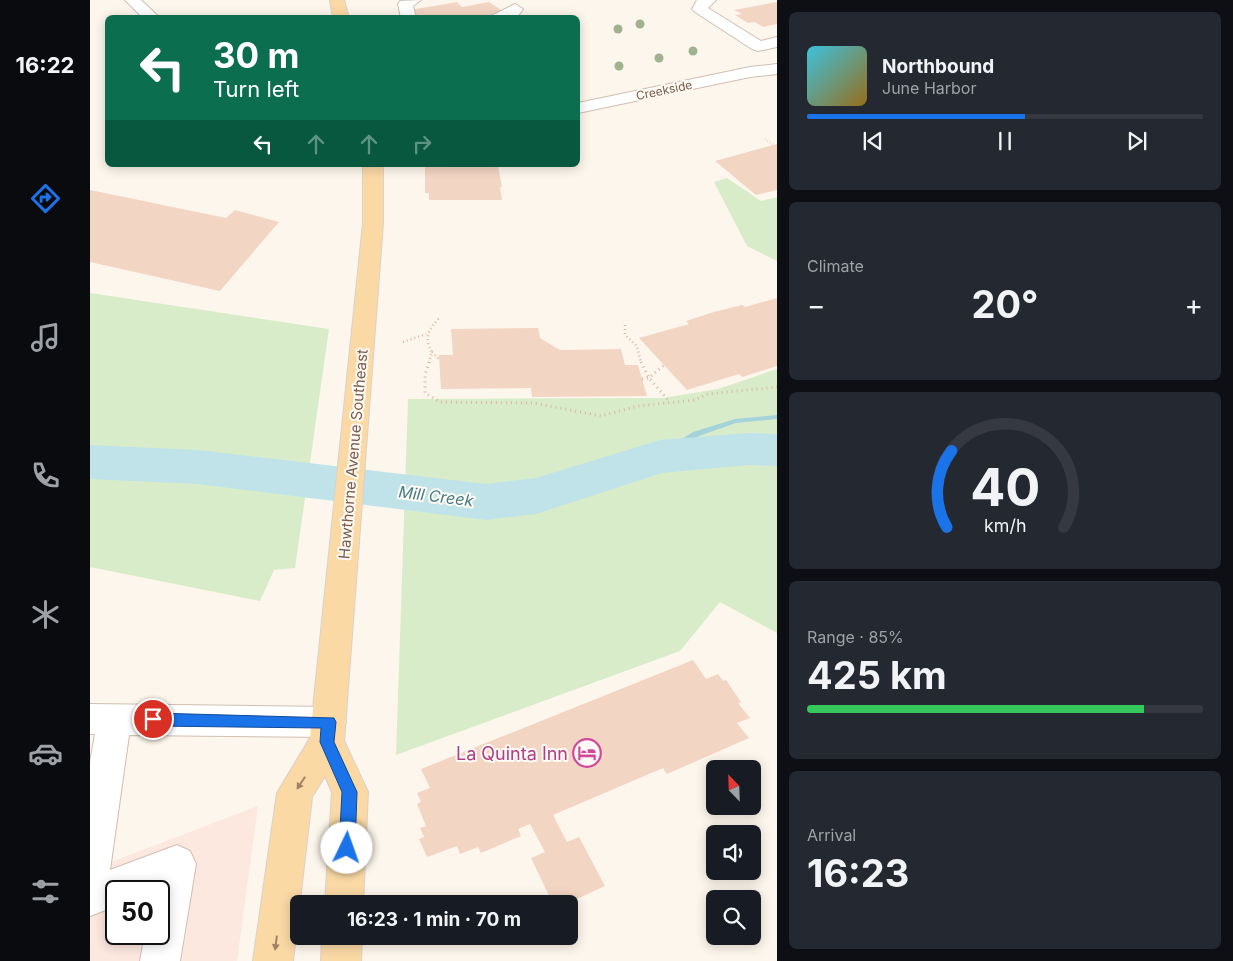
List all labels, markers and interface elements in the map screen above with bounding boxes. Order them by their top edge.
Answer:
text: 30 m [213,34,299,76]
icon: left [130,35,195,100]
text: 16:22 [16,52,74,78]
text: Northbound [882,55,994,78]
text: Turn left [213,76,299,102]
street label: Creekside [634,77,694,103]
text: June Harbor [882,78,976,98]
icon: previous [859,127,887,155]
icon: pause [991,127,1019,155]
icon: next [1123,127,1151,155]
icon: left [249,130,277,158]
icon: ahead [302,130,330,158]
icon: ahead [355,130,383,158]
icon: right [408,130,436,158]
icon: directions [28,181,63,216]
text: Climate [807,256,864,276]
text: 20° [971,281,1039,327]
text: − [807,288,826,322]
text: + [1184,288,1203,322]
icon: music [28,320,63,355]
street label: Hawthorne Avenue Southeast [334,348,372,560]
text: 40 [970,456,1040,519]
icon: phone [28,458,63,493]
water label: Mill Creek [397,481,475,511]
text: km/h [984,515,1026,536]
icon: climate [28,597,63,632]
text: Range · 85% [807,627,904,647]
text: 425 km [807,652,947,698]
pin [132,698,174,740]
icon: arrive [139,705,167,733]
icon: car [28,736,63,771]
hotel icon: La Quinta Inn [572,738,602,768]
place label: La Quinta Inn [456,743,568,764]
north arrow [706,760,761,815]
map controls [706,760,761,945]
one-way arrow [296,776,306,790]
position arrow [320,821,372,873]
button: sound [706,825,761,880]
text: Arrival [807,825,856,845]
text: 16:23 [807,850,909,896]
icon: filters [28,874,63,909]
speed limit sign: 50 [105,880,170,945]
button: search [706,890,761,945]
text: 16:23 · 1 min · 70 m [347,908,521,931]
one-way arrow [272,935,280,951]

